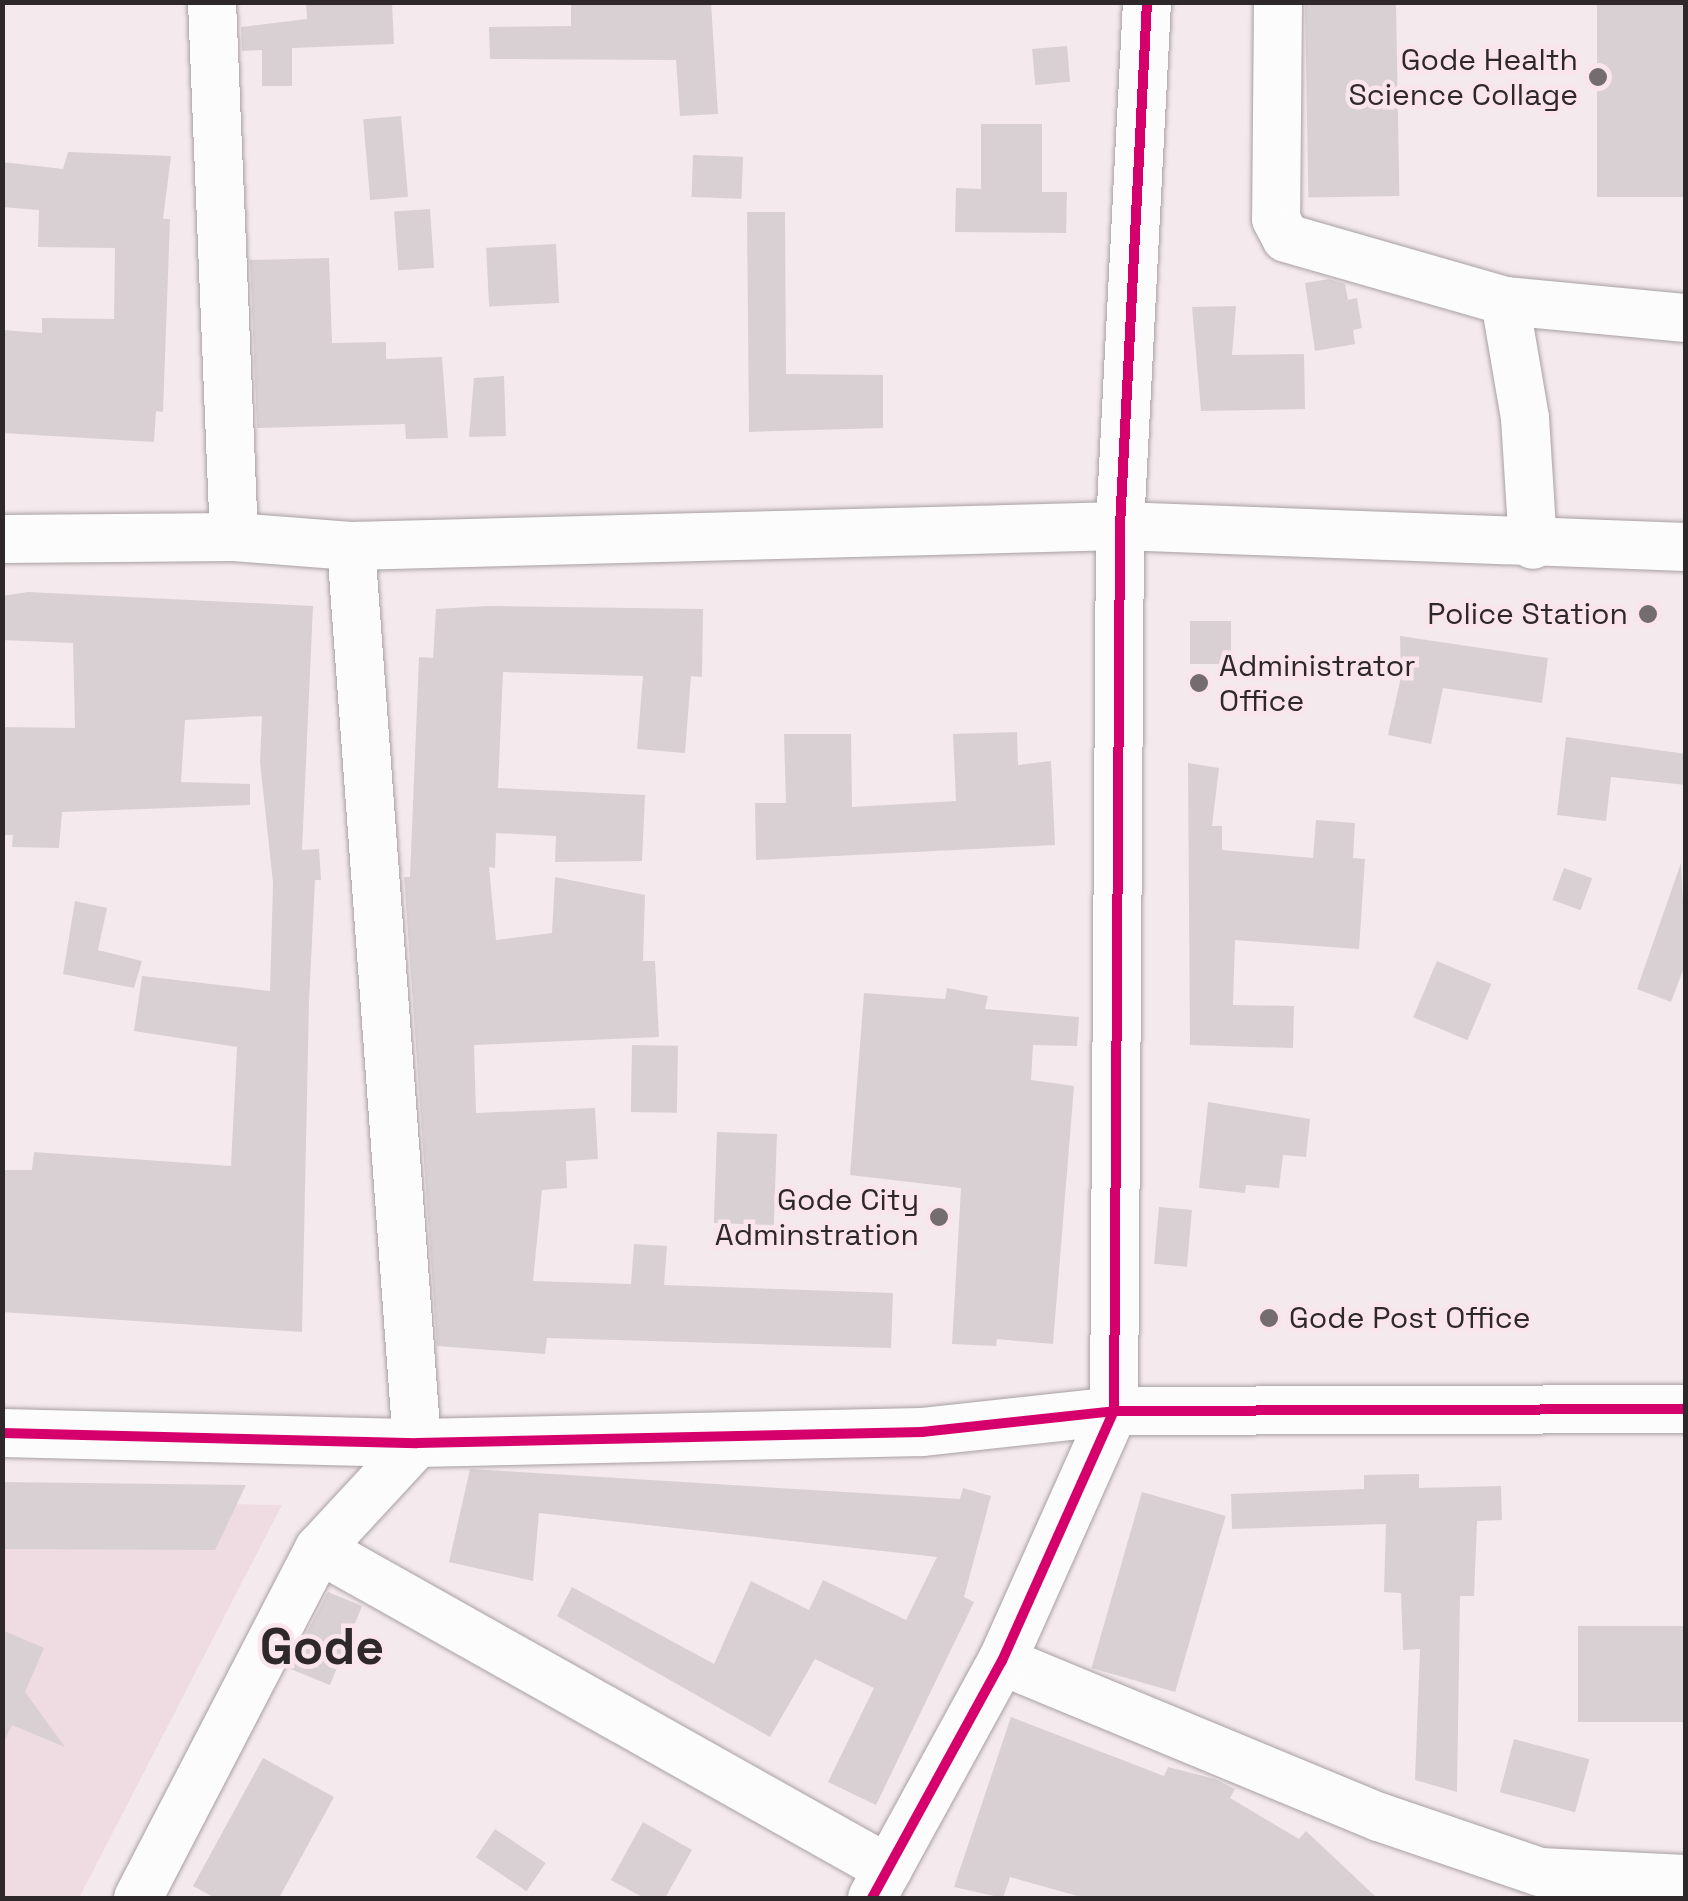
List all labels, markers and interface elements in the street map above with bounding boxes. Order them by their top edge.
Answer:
place label: Gode Health Science Collage [1348,42,1578,112]
marker: Gode Health Science Collage [1587,66,1609,88]
place label: Police Station [1427,596,1628,632]
marker: Police Station [1637,603,1659,625]
place label: Administrator Office [1219,648,1416,718]
marker: Administrator Office [1188,672,1210,694]
place label: Gode City Adminstration [715,1182,919,1252]
marker: Gode City Adminstration [928,1206,950,1228]
place label: Gode Post Office [1289,1300,1530,1336]
marker: Gode Post Office [1258,1307,1280,1329]
district label: Gode [260,1618,384,1678]

